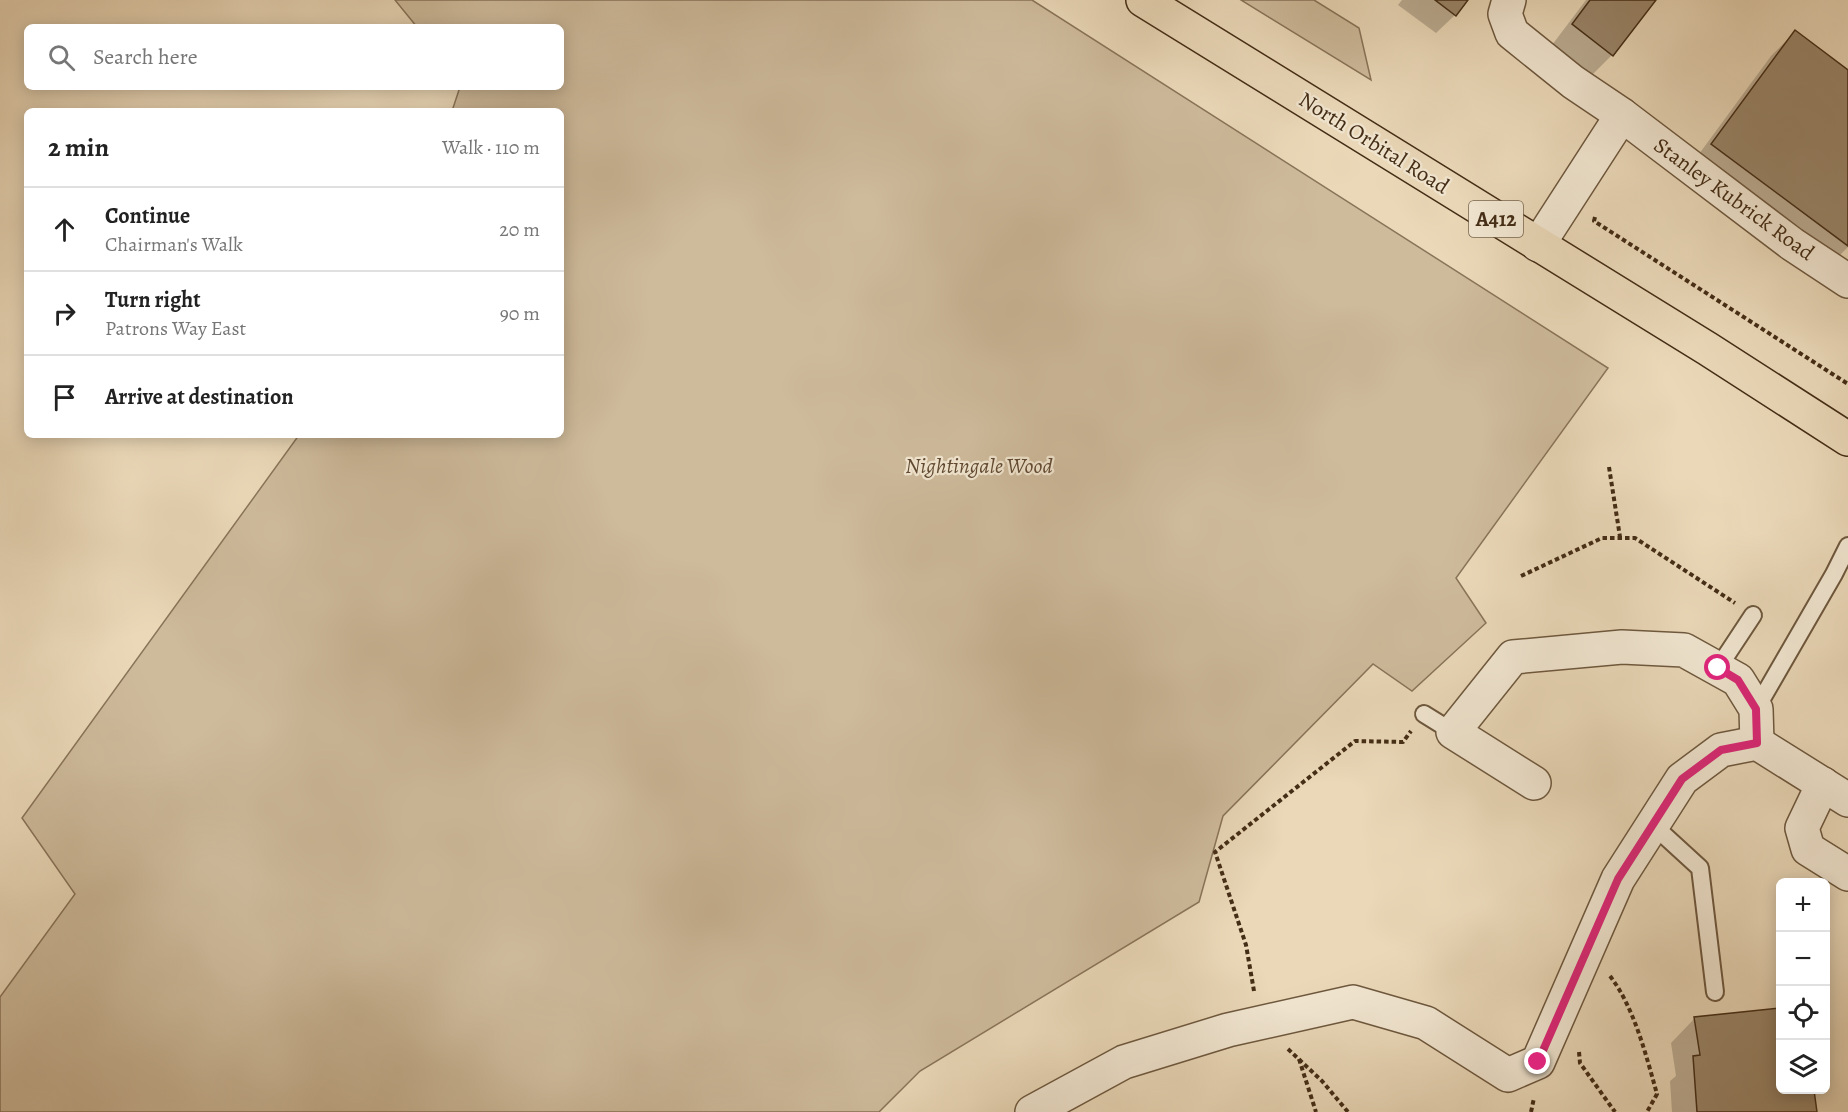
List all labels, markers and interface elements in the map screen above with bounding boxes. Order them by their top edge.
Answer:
search box [24,24,564,90]
icon: search [45,41,78,74]
text: Search here [93,42,198,72]
street label: North Orbital Road [1293,85,1455,201]
text: 2 min [48,130,109,165]
street label: Stanley Kubrick Road [1647,130,1821,268]
text: Walk · 110 m [442,134,540,161]
text: Continue [105,201,190,231]
road number: A412 [1469,201,1523,237]
icon: ahead [48,213,81,246]
text: 20 m [499,216,540,243]
text: Chairman's Walk [105,231,243,258]
text: Turn right [105,285,201,315]
icon: right [48,297,81,330]
text: 90 m [500,300,540,327]
text: Patrons Way East [105,315,246,342]
icon: arrive [48,381,81,414]
text: Arrive at destination [105,382,294,412]
park label: Nightingale Wood [905,451,1053,481]
route start [1704,654,1730,680]
map controls [1776,878,1830,1094]
button: + [1776,878,1830,932]
button: − [1776,932,1830,986]
button: locate [1776,986,1830,1040]
button: layers [1776,1040,1830,1094]
route end [1524,1048,1550,1074]

